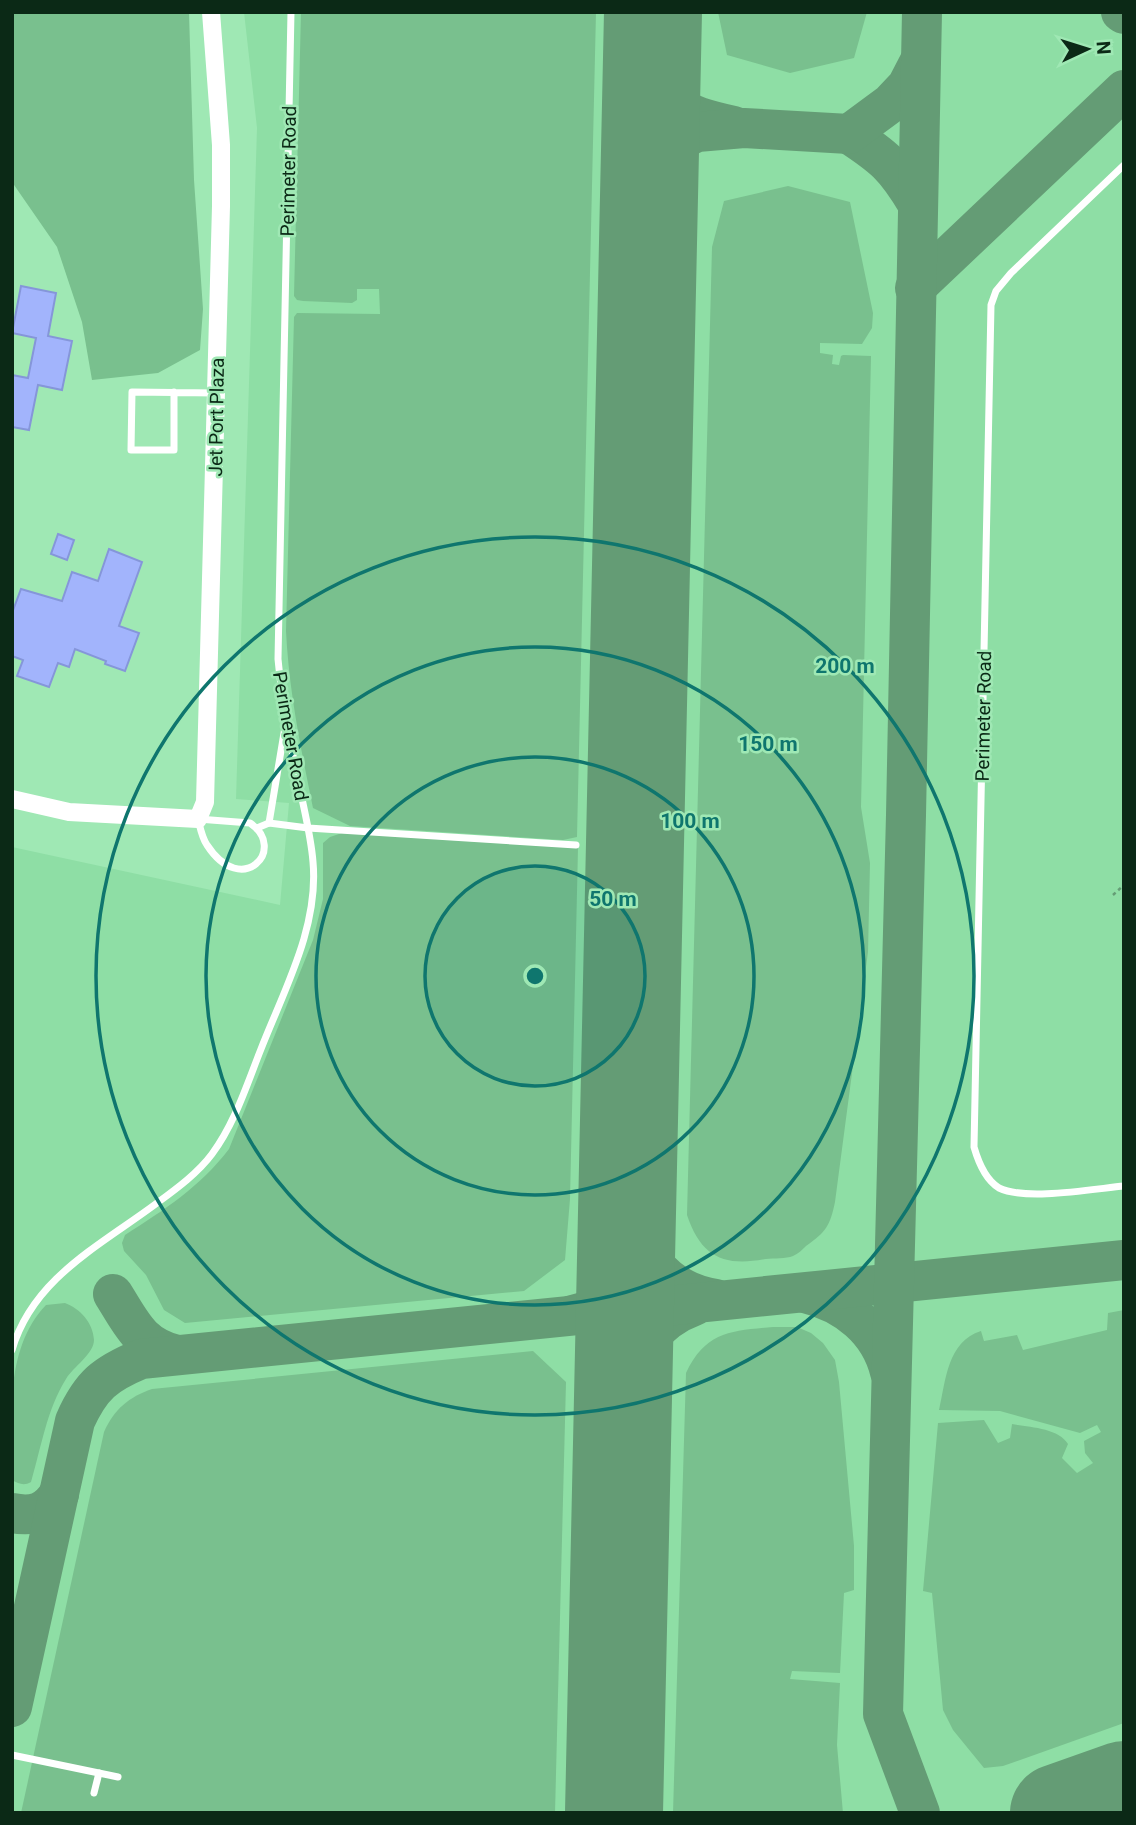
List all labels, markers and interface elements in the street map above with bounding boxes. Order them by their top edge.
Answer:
north arrow [1052,14,1122,84]
text: N [1092,40,1115,55]
street label: Perimeter Road [276,105,301,237]
street label: Jet Port Plaza [204,357,229,477]
street label: Perimeter Road [971,650,996,782]
text: 200 m [815,654,875,678]
street label: Perimeter Road [268,670,313,802]
text: 150 m [738,732,798,756]
text: 100 m [660,809,720,833]
text: 50 m [589,887,637,911]
centre of rings [523,964,547,988]

